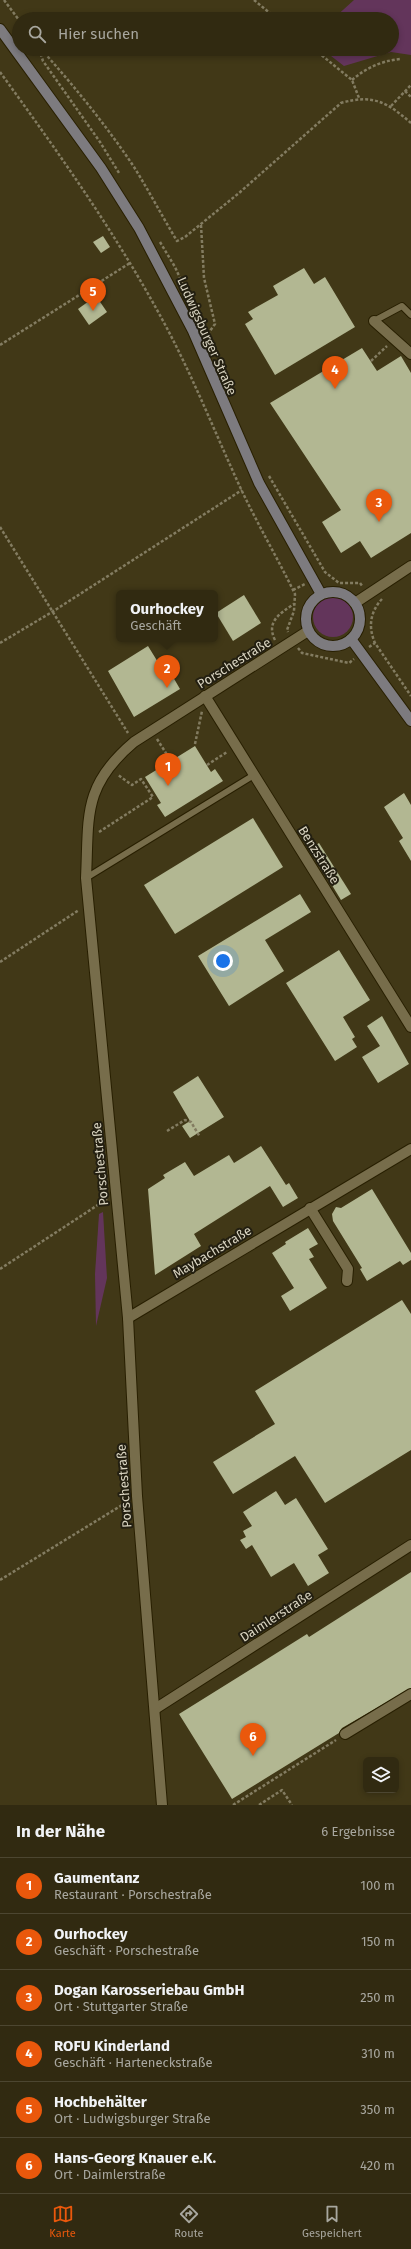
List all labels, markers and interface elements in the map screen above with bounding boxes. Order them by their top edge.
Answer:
search box [12,12,399,56]
icon: search [26,23,48,45]
text: Hier suchen [58,25,139,43]
street label: Ludwigsburger Straße [174,275,240,397]
pin: 5 [80,278,106,311]
pin: 4 [322,356,348,389]
pin: 3 [366,489,392,522]
popup [116,590,218,642]
text: Ourhockey [130,600,204,618]
text: Geschäft [130,618,182,633]
street label: Porschestraße [195,634,273,692]
pin: 2 [154,655,180,688]
pin: 1 [155,753,181,786]
street label: Benzstraße [295,823,343,887]
your location [213,951,233,971]
street label: Porschestraße [89,1122,111,1206]
street label: Maybachstraße [170,1223,254,1281]
street label: Porschestraße [114,1444,134,1528]
street label: Daimlerstraße [237,1587,315,1645]
pin: 6 [240,1723,266,1756]
map controls [363,1757,399,1793]
button: layers [363,1757,399,1793]
text: In der Nähe [16,1821,105,1842]
text: 6 Ergebnisse [321,1824,395,1839]
text: Gaumentanz [54,1869,139,1887]
text: 1 [26,1878,32,1893]
text: 100 m [360,1878,395,1893]
text: Restaurant · Porschestraße [54,1887,212,1902]
text: Ourhockey [54,1925,128,1943]
text: 2 [26,1934,32,1949]
text: 150 m [361,1934,395,1949]
text: Geschäft · Porschestraße [54,1943,199,1958]
text: Dogan Karosseriebau GmbH [54,1981,244,1999]
text: 3 [26,1990,32,2005]
text: 250 m [360,1990,395,2005]
text: Ort · Stuttgarter Straße [54,1999,188,2014]
text: ROFU Kinderland [54,2037,170,2055]
text: 4 [25,2046,33,2061]
text: 310 m [361,2046,395,2061]
text: Geschäft · Harteneckstraße [54,2055,213,2070]
text: Hochbehälter [54,2093,147,2111]
text: 5 [26,2102,32,2117]
text: 350 m [360,2102,395,2117]
text: Ort · Ludwigsburger Straße [54,2111,210,2126]
text: Hans-Georg Knauer e.K. [54,2149,216,2167]
text: 6 [25,2158,33,2173]
text: 420 m [360,2158,395,2173]
text: Ort · Daimlerstraße [54,2167,166,2182]
tab: Karte [49,2203,76,2240]
tab: Route [174,2203,203,2240]
tab: Gespeichert [302,2203,362,2240]

